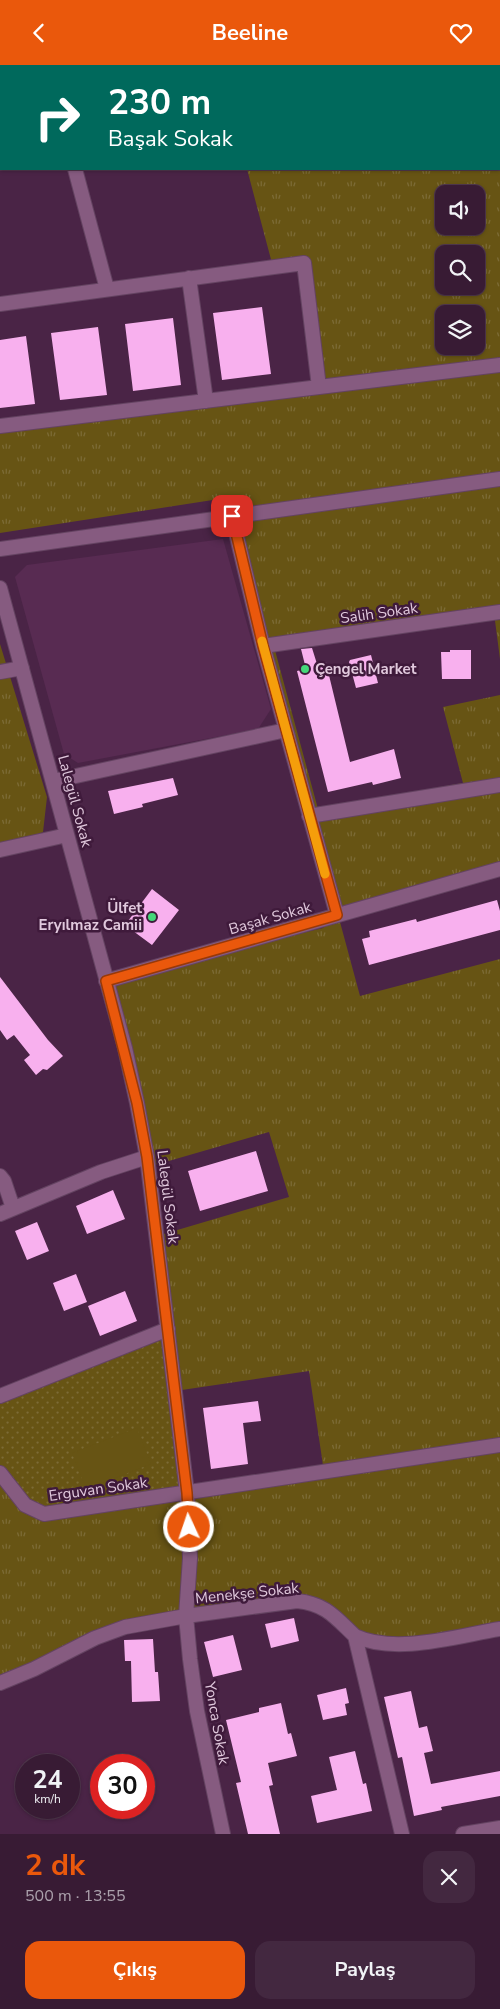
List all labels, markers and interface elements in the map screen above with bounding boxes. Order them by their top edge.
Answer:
text: Beeline [212,18,288,48]
icon: back [25,19,53,47]
icon: heart [447,19,475,47]
text: 230 m [108,79,211,126]
icon: right [25,85,90,150]
text: Başak Sokak [108,124,233,154]
map controls [435,185,485,355]
button: sound [435,185,485,235]
button: search [435,245,485,295]
button: layers [435,305,485,355]
pin [211,495,253,537]
icon: arrive [218,502,246,530]
street label: Salih Sokak [339,598,419,628]
place label: Çengel Market [315,659,417,679]
marker: Çengel Market [299,663,311,675]
street label: Lalegül Sokak [53,753,97,850]
street label: Başak Sokak [226,897,314,939]
place label: Ülfet Eryılmaz Camii [39,898,142,935]
marker: Ülfet Eryılmaz Camii [146,911,158,923]
street label: Lalegül Sokak [152,1149,184,1246]
street label: Erguvan Sokak [47,1472,149,1506]
position arrow [162,1500,214,1552]
street label: Menekşe Sokak [194,1578,300,1608]
street label: Yonca Sokak [200,1679,234,1766]
speed limit sign: 30 [90,1754,155,1819]
text: 24 [32,1763,63,1797]
text: km/h [34,1791,61,1807]
text: 2 dk [25,1845,85,1886]
button: close [423,1851,475,1903]
text: 500 m · 13:55 [25,1885,126,1907]
button: Çıkış [25,1941,245,1999]
button: Paylaş [255,1941,475,1999]

